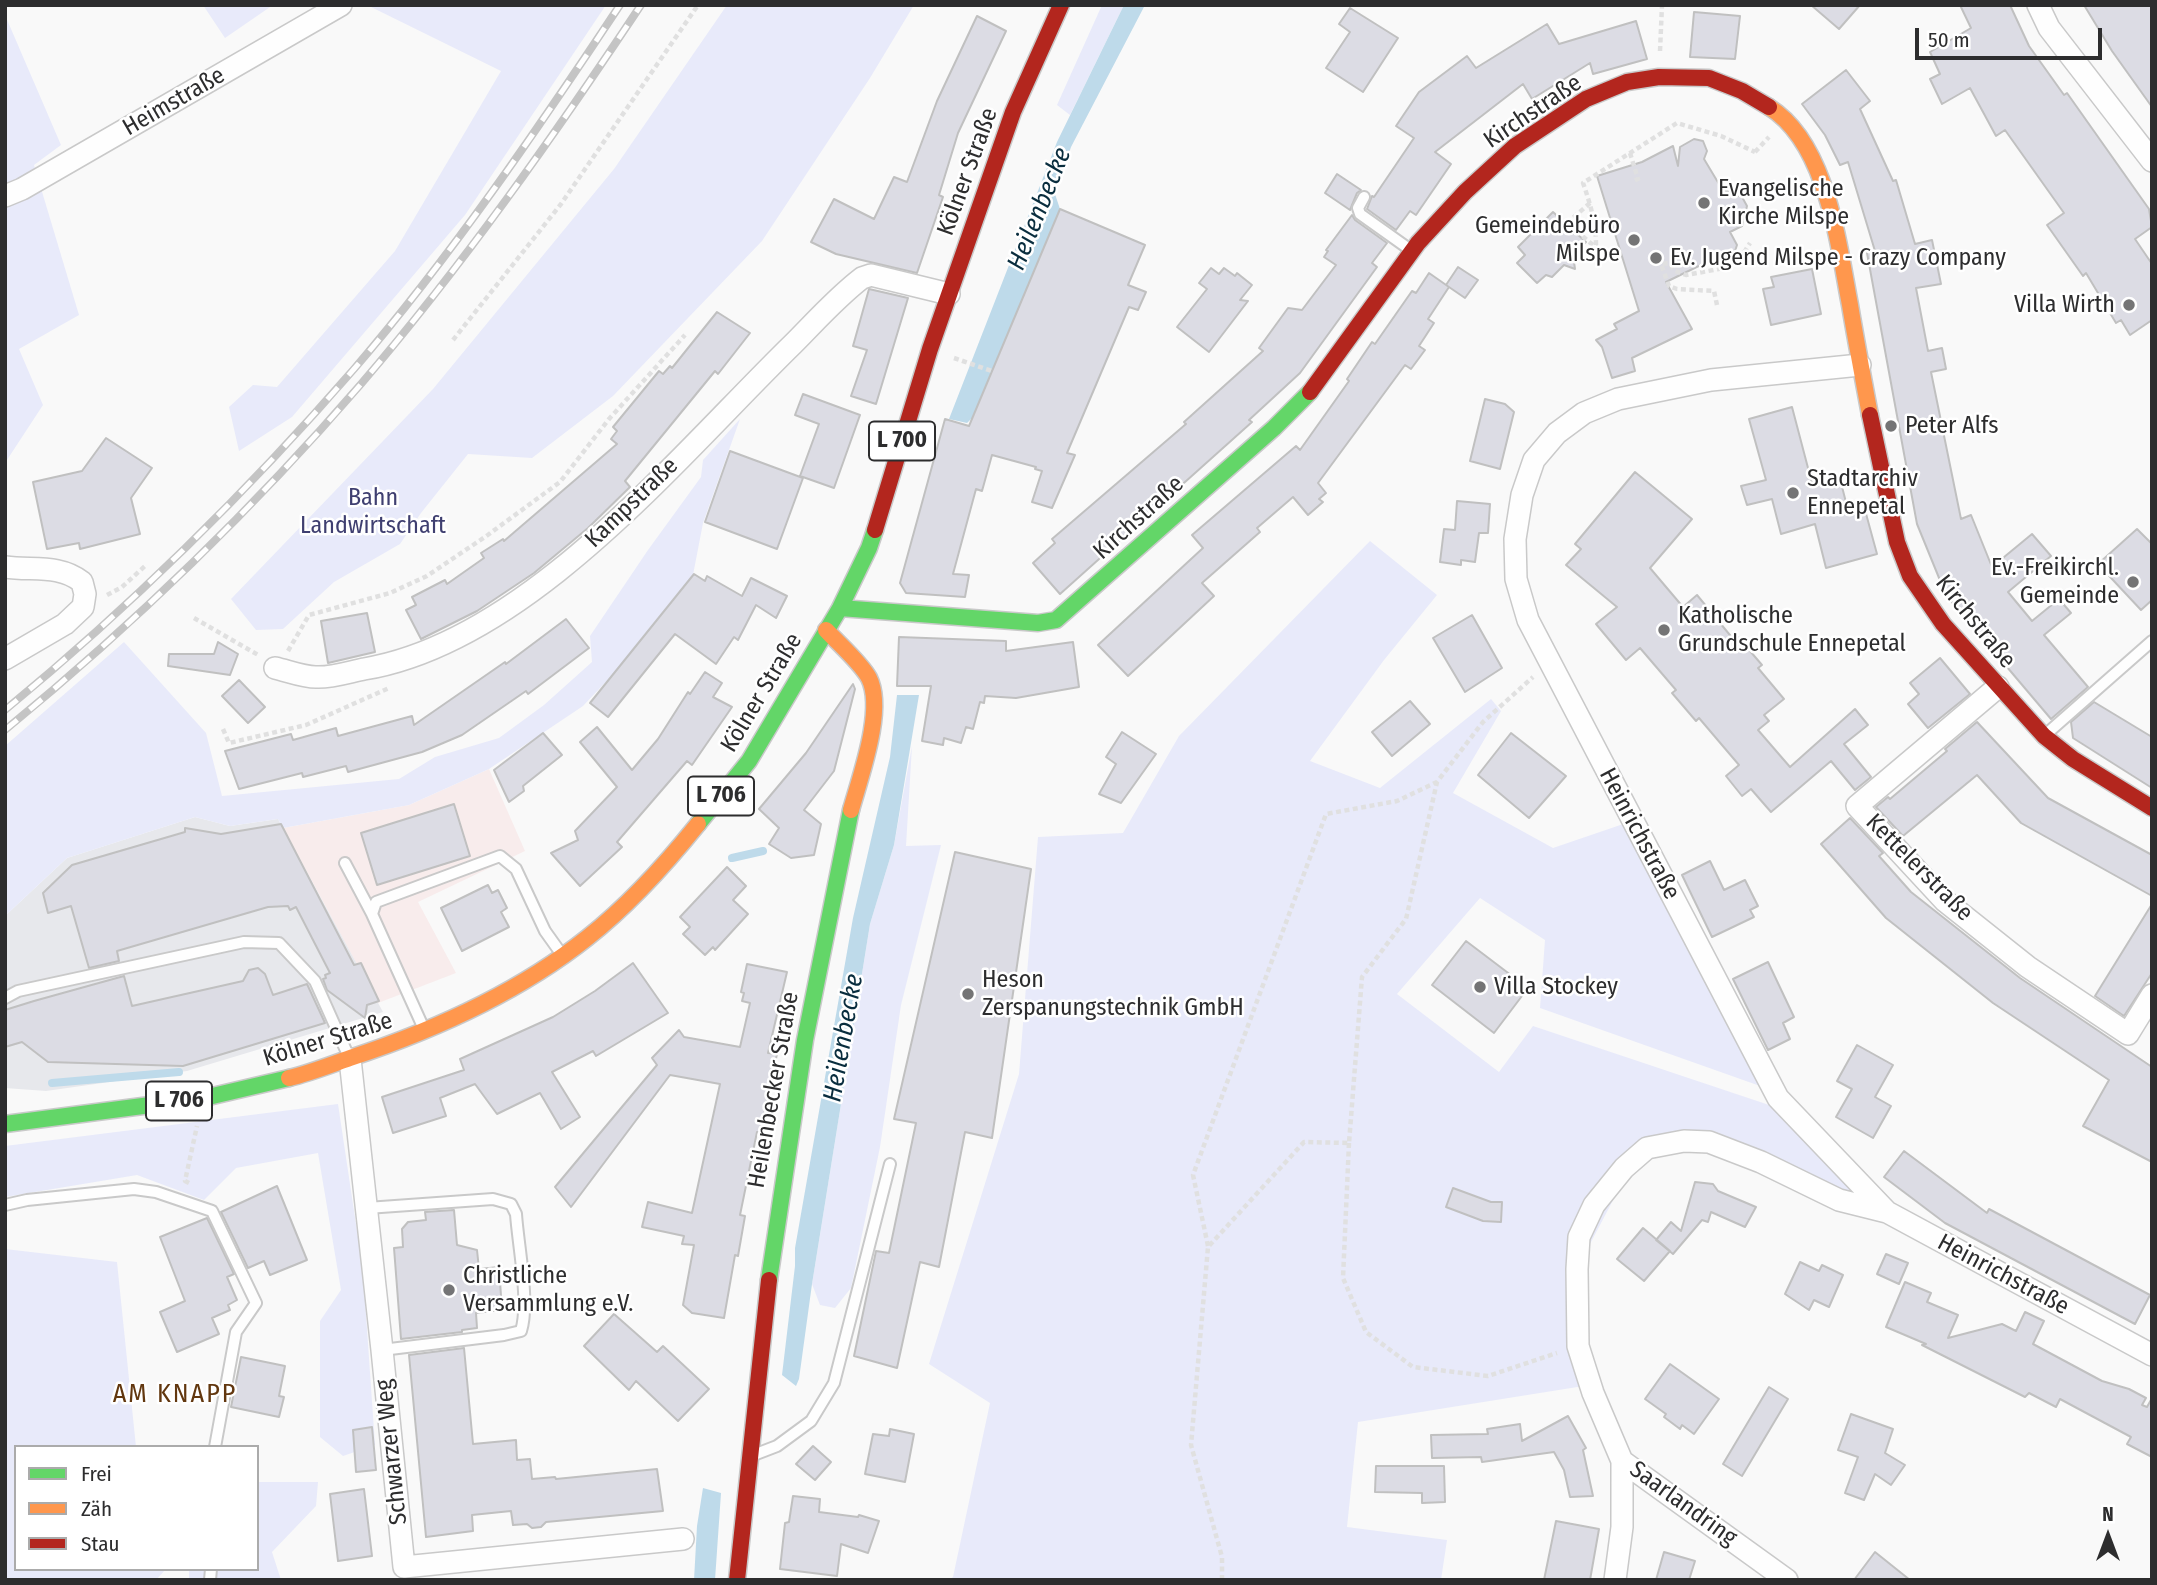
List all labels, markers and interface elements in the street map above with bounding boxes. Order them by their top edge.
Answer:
scale bar [1919,14,2106,58]
text: 50 m [1928,27,1970,53]
street label: Heimstraße [118,61,230,143]
street label: Kirchstraße [1479,69,1587,155]
street label: Kölner Straße [932,104,1004,240]
water label: Heilenbecke [1001,143,1079,275]
place label: Evangelische Kirche Milspe [1718,175,1849,231]
marker: Evangelische Kirche Milspe [1696,195,1712,211]
place label: Gemeindebüro Milspe [1475,212,1620,268]
marker: Gemeindebüro Milspe [1626,232,1642,248]
place label: Ev. Jugend Milspe - Crazy Company [1670,244,2006,272]
marker: Ev. Jugend Milspe - Crazy Company [1648,250,1664,266]
place label: Villa Wirth [2014,291,2115,319]
marker: Villa Wirth [2121,297,2137,313]
place label: Peter Alfs [1905,412,1999,440]
marker: Peter Alfs [1883,418,1899,434]
road number: L 700 [869,422,935,461]
street label: Kampstraße [580,452,684,554]
place label: Stadtarchiv Ennepetal [1807,465,1918,521]
street label: Kirchstraße [1088,470,1190,566]
park label: Bahn Landwirtschaft [300,484,446,540]
marker: Stadtarchiv Ennepetal [1785,485,1801,501]
place label: Ev.-Freikirchl. Gemeinde [1991,554,2119,610]
street label: Kirchstraße [1929,570,2021,674]
marker: Ev.-Freikirchl. Gemeinde [2125,574,2141,590]
place label: Katholische Grundschule Ennepetal [1678,602,1906,658]
marker: Katholische Grundschule Ennepetal [1656,622,1672,638]
street label: Kölner Straße [715,628,809,758]
street label: Heinrichstraße [1592,763,1686,905]
road number: L 706 [688,776,754,816]
street label: Kettelerstraße [1859,808,1979,928]
place label: Heson Zerspanungstechnik GmbH [982,966,1244,1022]
water label: Heilenbecke [817,972,871,1104]
place label: Villa Stockey [1494,973,1618,1001]
marker: Villa Stockey [1472,979,1488,995]
marker: Heson Zerspanungstechnik GmbH [960,986,976,1002]
street label: Heilenbecker Straße [743,990,805,1190]
street label: Kölner Straße [260,1007,396,1073]
road number: L 706 [146,1082,212,1120]
street label: Heinrichstraße [1932,1228,2074,1322]
place label: Christliche Versammlung e.V. [463,1262,633,1318]
marker: Christliche Versammlung e.V. [441,1282,457,1298]
street label: Schwarzer Weg [370,1378,414,1526]
district label: AM KNAPP [114,1379,236,1411]
legend [14,1445,259,1571]
street label: Saarlandring [1624,1455,1742,1553]
text: Frei [81,1461,112,1487]
text: Zäh [81,1496,112,1522]
north arrow [2073,1501,2143,1571]
text: N [2102,1503,2114,1526]
text: Stau [81,1531,119,1557]

